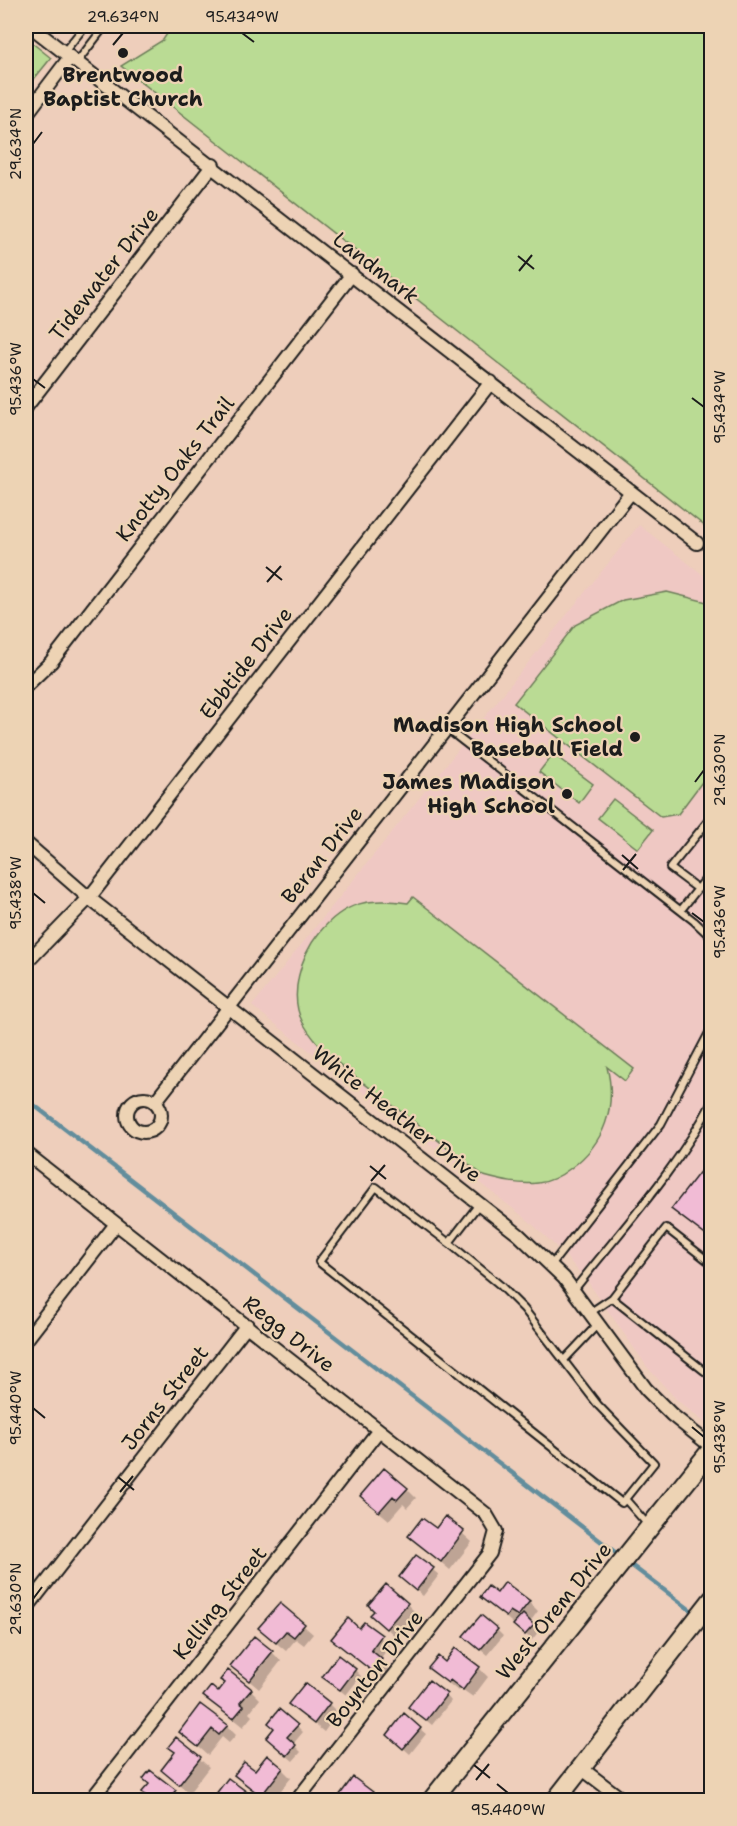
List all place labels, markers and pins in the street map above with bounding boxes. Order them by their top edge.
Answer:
marker: Brentwood Baptist Church [116,46,130,60]
place label: Brentwood Baptist Church [43,61,203,113]
place label: Madison High School Baseball Field [393,711,623,763]
marker: Madison High School Baseball Field [628,730,642,744]
place label: James Madison High School [382,768,555,820]
marker: James Madison High School [560,787,574,801]

